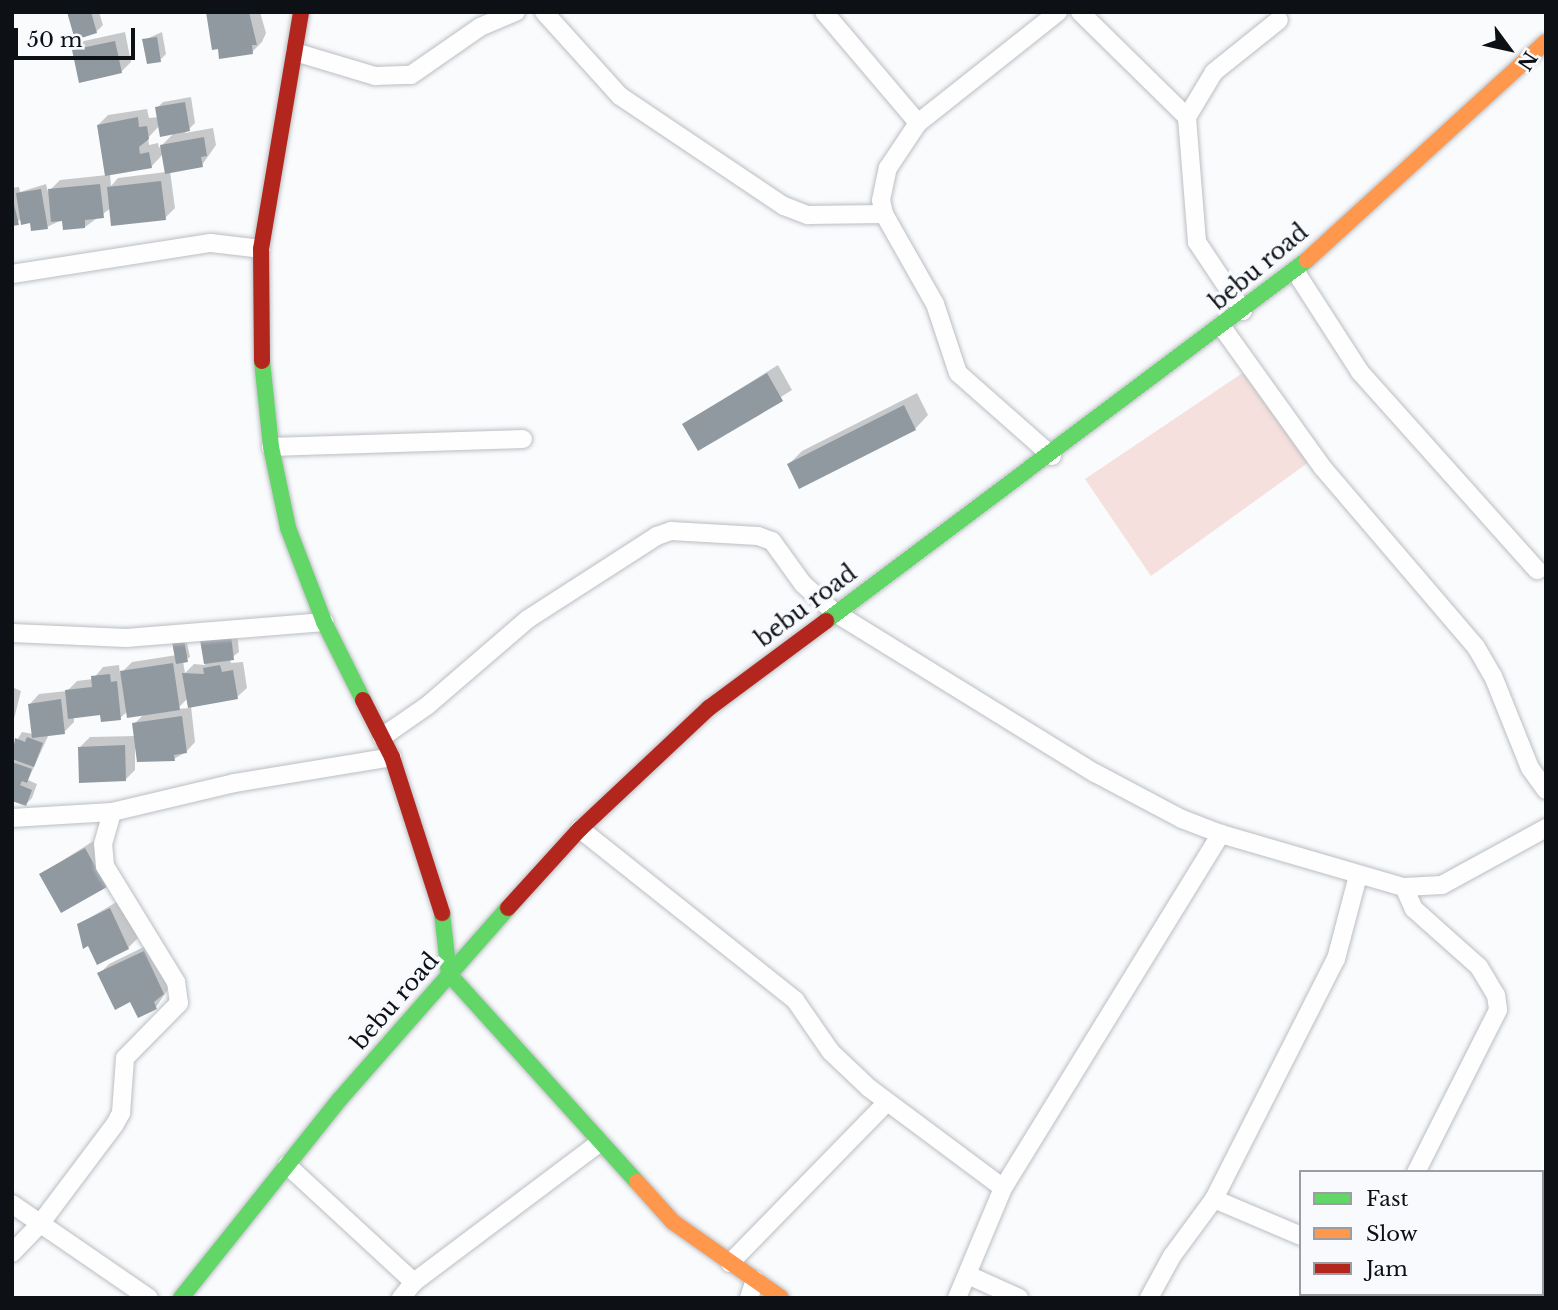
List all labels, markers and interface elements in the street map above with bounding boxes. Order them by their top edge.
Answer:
scale bar [18,14,138,58]
north arrow [1474,14,1544,84]
text: 50 m [27,27,82,53]
text: N [1513,47,1542,74]
street label: bebu road [1204,218,1314,316]
street label: bebu road [750,559,862,653]
street label: bebu road [345,947,445,1055]
legend [1299,1170,1544,1296]
text: Fast [1366,1186,1408,1212]
text: Slow [1366,1221,1418,1247]
text: Jam [1366,1256,1408,1282]

